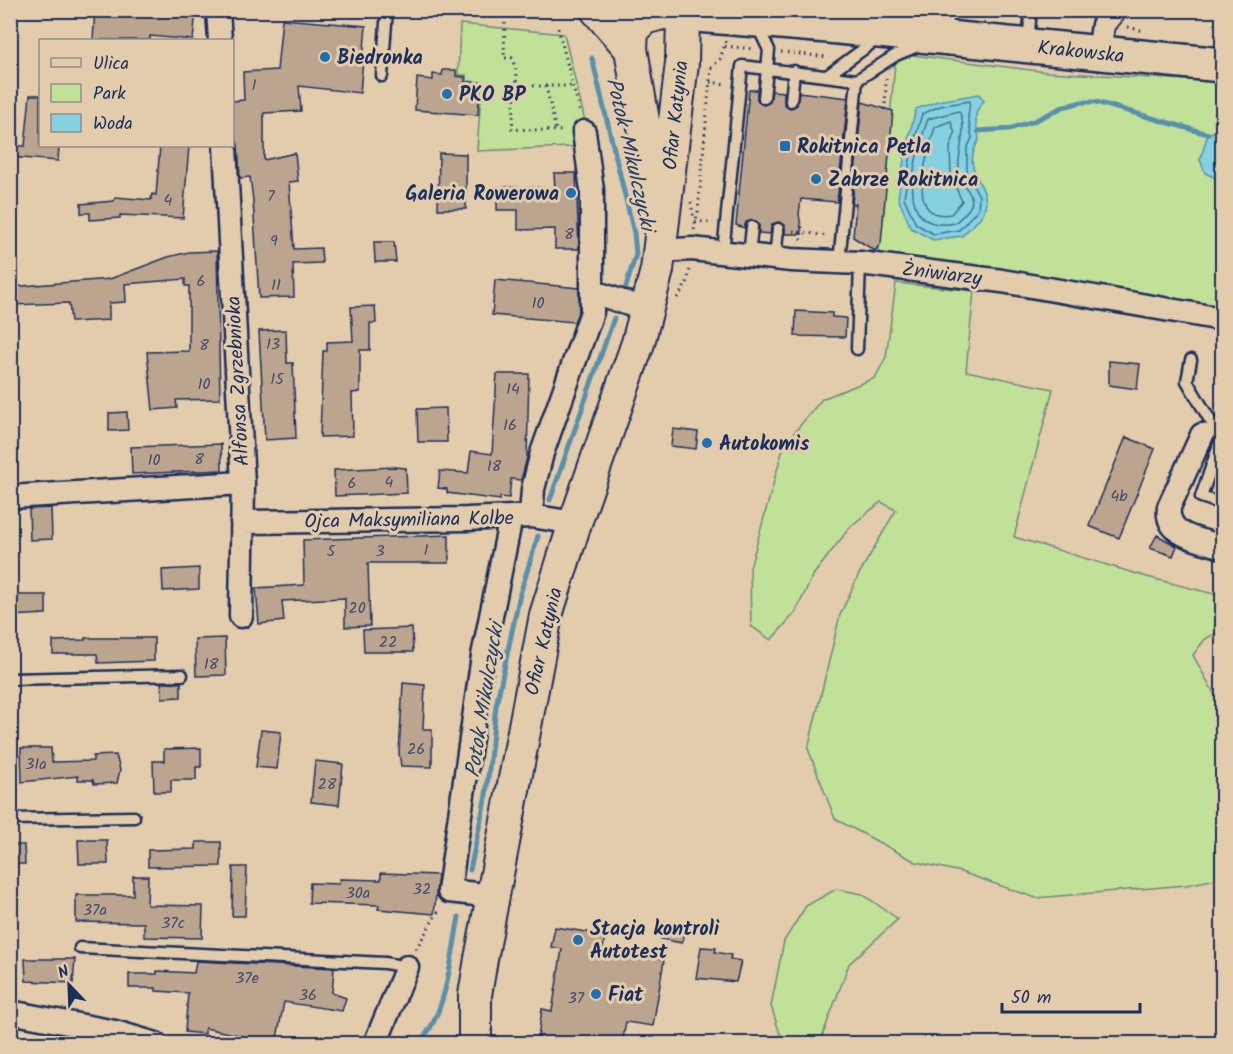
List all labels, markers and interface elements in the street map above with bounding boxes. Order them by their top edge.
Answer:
street label: Krakowska [1036,33,1126,73]
legend [39,39,234,147]
place label: Biedronka [337,43,423,75]
text: Ulica [93,50,129,79]
marker: Biedronka [318,50,332,64]
street label: Ofiar Katynia [655,59,699,172]
house number: 1 [251,73,257,98]
water label: Potok Mikulczycki [596,75,664,238]
text: Park [93,80,126,109]
place label: PKO BP [459,80,527,112]
marker: PKO BP [440,87,454,101]
text: Woda [93,110,133,139]
place label: Rokitnica Pętla [797,132,931,164]
marker: Rokitnica Pętla [778,139,792,153]
place label: Zabrze Rokitnica [828,165,978,197]
marker: Zabrze Rokitnica [809,172,823,186]
place label: Galeria Rowerowa [406,179,559,211]
house number: 7 [267,184,275,209]
marker: Galeria Rowerowa [564,186,578,200]
house number: 4 [164,188,173,213]
house number: 8 [564,222,574,247]
house number: 9 [270,229,278,254]
street label: Żniwiarzy [900,254,984,296]
house number: 6 [197,269,205,294]
house number: 11 [271,273,281,298]
house number: 10 [531,291,545,316]
street label: Alfonsa Zgrzebnioka [219,295,259,467]
house number: 13 [266,332,280,357]
house number: 8 [199,333,209,358]
house number: 15 [270,367,285,392]
house number: 10 [197,372,211,397]
house number: 14 [506,377,520,402]
house number: 16 [503,413,517,438]
place label: Autokomis [719,429,810,461]
marker: Autokomis [700,436,714,450]
house number: 8 [194,447,204,472]
house number: 10 [147,448,161,473]
house number: 18 [487,454,502,479]
house number: 4 [385,470,394,495]
house number: 6 [348,471,356,496]
house number: 4b [1110,484,1128,509]
street label: Ojca Maksymiliana Kolbe [304,503,514,539]
house number: 1 [423,538,429,563]
house number: 5 [327,539,337,564]
house number: 3 [375,539,385,564]
street label: Ofiar Katynia [517,584,573,699]
house number: 20 [348,596,366,621]
water label: Potok Mikulczycki [457,617,515,780]
house number: 22 [379,630,397,655]
house number: 18 [204,652,219,677]
house number: 26 [407,737,425,762]
house number: 31a [25,752,47,777]
house number: 28 [318,772,337,797]
house number: 32 [413,877,431,902]
house number: 30a [346,881,370,906]
house number: 37a [83,898,107,923]
house number: 37c [161,911,185,936]
place label: Stacja kontroli Autotest [590,914,720,969]
marker: Stacja kontroli Autotest [571,933,585,947]
north arrow [39,955,99,1015]
text: N [54,959,73,986]
house number: 37e [235,966,259,991]
scale bar [1002,976,1140,1014]
place label: Fiat [608,980,644,1012]
house number: 36 [299,983,317,1008]
text: 50 m [1011,984,1051,1013]
house number: 37 [568,986,585,1011]
marker: Fiat [589,987,603,1001]

